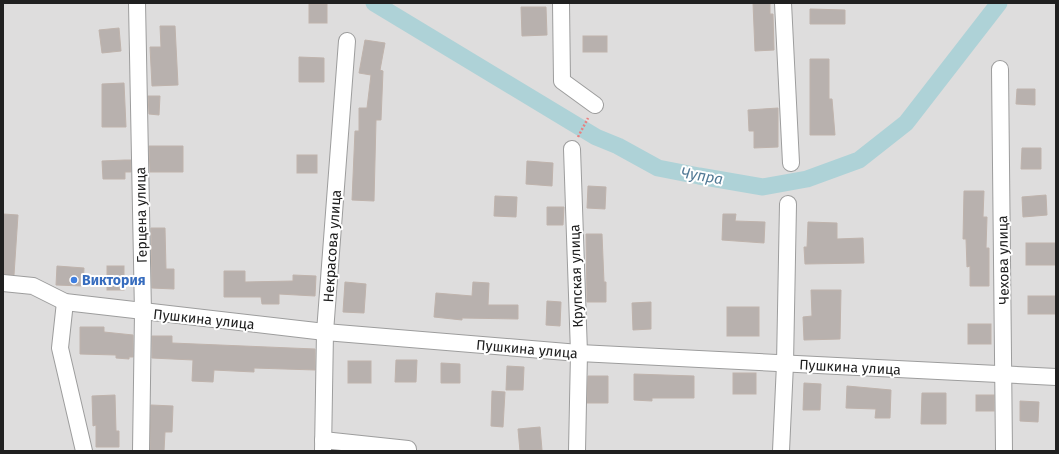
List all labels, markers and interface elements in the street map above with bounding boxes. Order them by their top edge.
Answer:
water label: Чупра [680,163,724,189]
street label: Герцена улица [132,167,151,263]
street label: Некрасова улица [320,189,345,303]
street label: Чехова улица [994,215,1013,305]
street label: Крупская улица [566,224,587,328]
place label: Виктория [82,272,145,289]
marker: Виктория [69,275,79,285]
street label: Пушкина улица [152,306,255,333]
street label: Пушкина улица [476,337,578,362]
street label: Пушкина улица [799,356,901,379]

